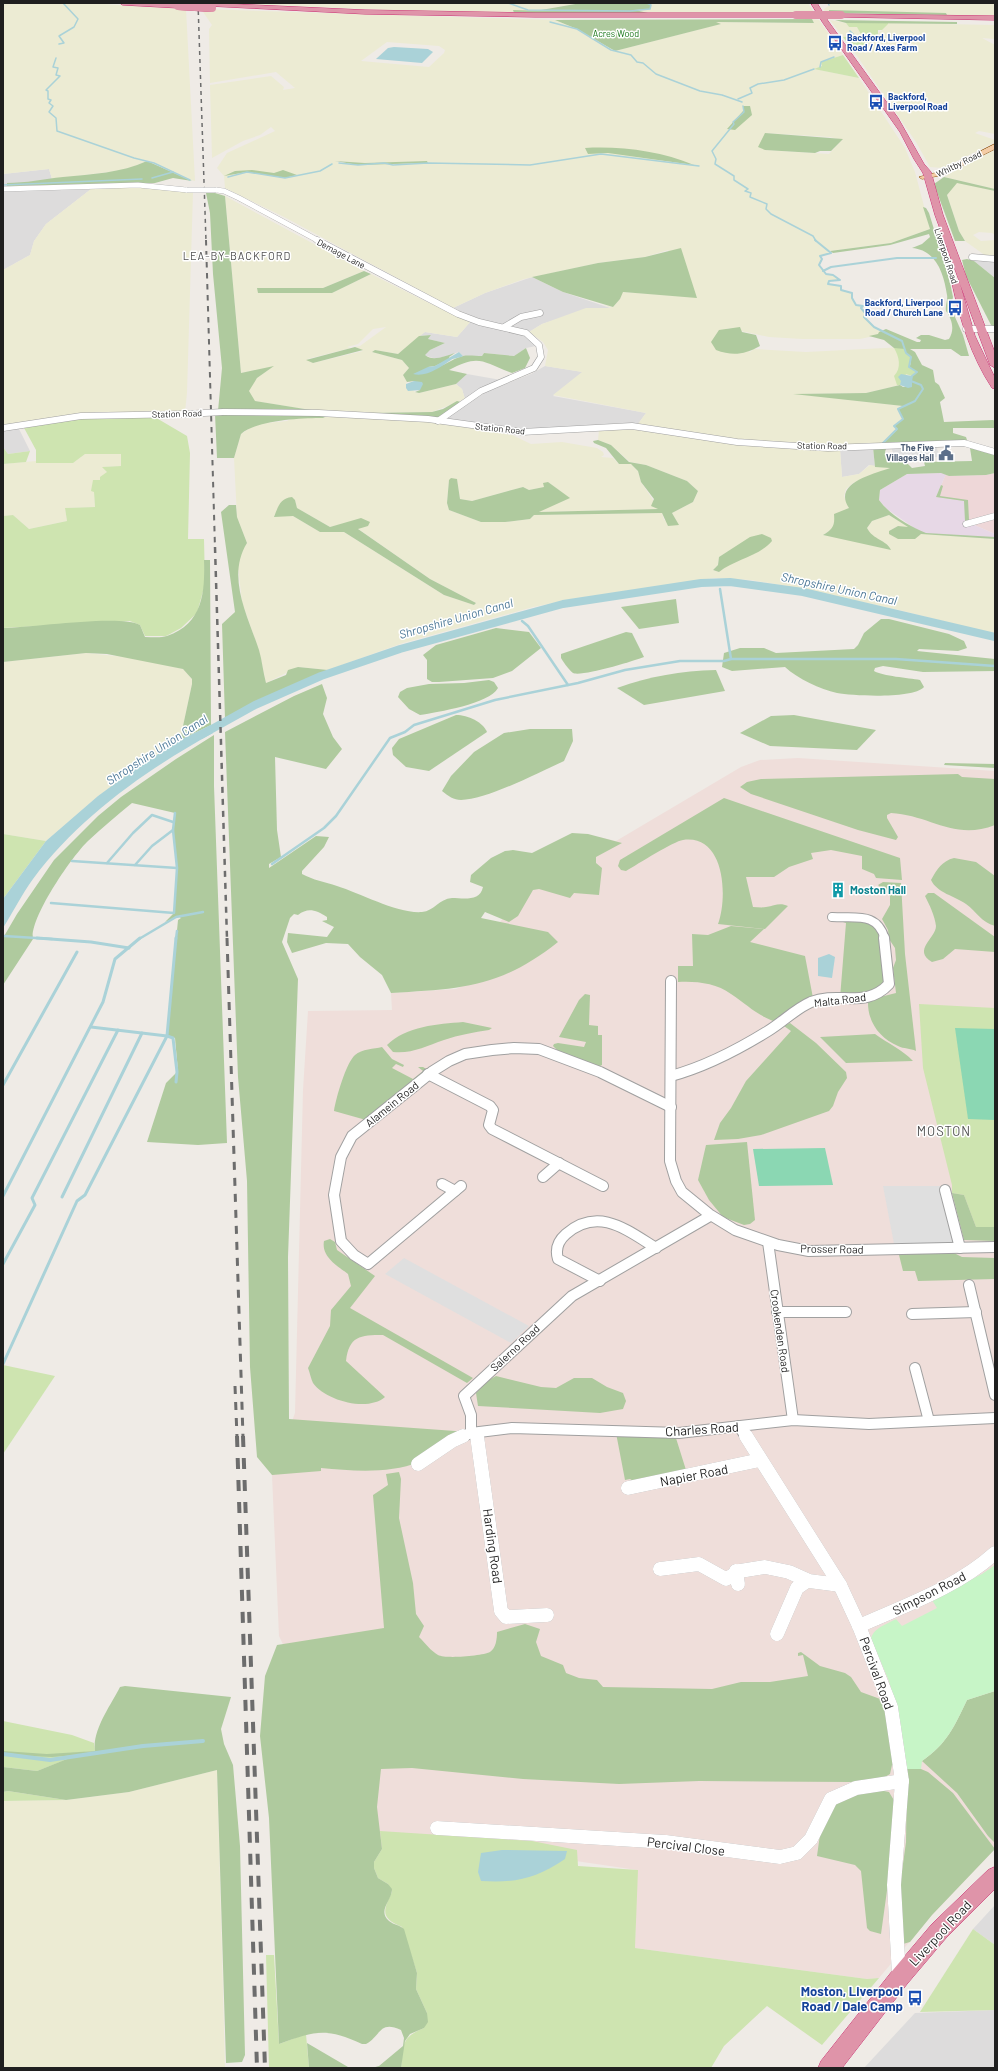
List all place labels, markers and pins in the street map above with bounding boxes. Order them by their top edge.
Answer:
place label: Backford, Liverpool Road / Axes Farm [847,32,925,53]
bus stop icon: Backford, Liverpool Road / Axes Farm [826,34,844,52]
place label: Backford, Liverpool Road [888,91,948,112]
bus stop icon: Backford, Liverpool Road [867,93,885,111]
place label: Backford, Liverpool Road / Church Lane [865,297,943,318]
bus stop icon: Backford, Liverpool Road / Church Lane [946,299,964,317]
place label: The Five Villages Hall [886,442,934,463]
public building icon: The Five Villages Hall [937,444,955,462]
building icon: Moston Hall [829,881,847,899]
place label: Moston Hall [850,883,906,896]
place label: Moston, Liverpool Road / Dale Camp [801,1983,903,2014]
bus stop icon: Moston, Liverpool Road / Dale Camp [906,1989,924,2007]

